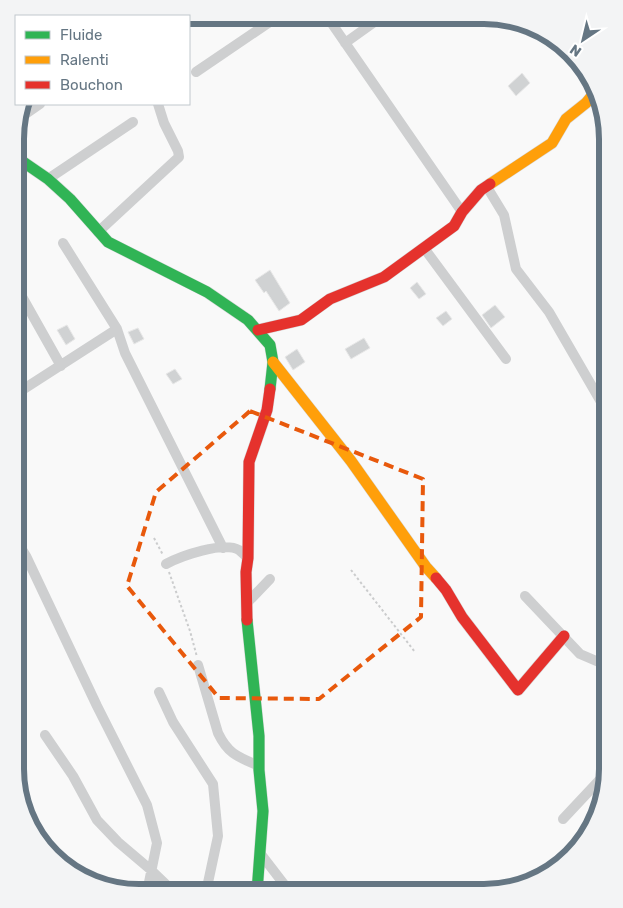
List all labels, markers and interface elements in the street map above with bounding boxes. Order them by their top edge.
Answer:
legend [15,15,190,105]
north arrow [558,15,608,65]
text: Fluide [60,26,102,44]
text: N [567,40,585,60]
text: Ralenti [60,51,109,69]
text: Bouchon [60,76,123,94]

